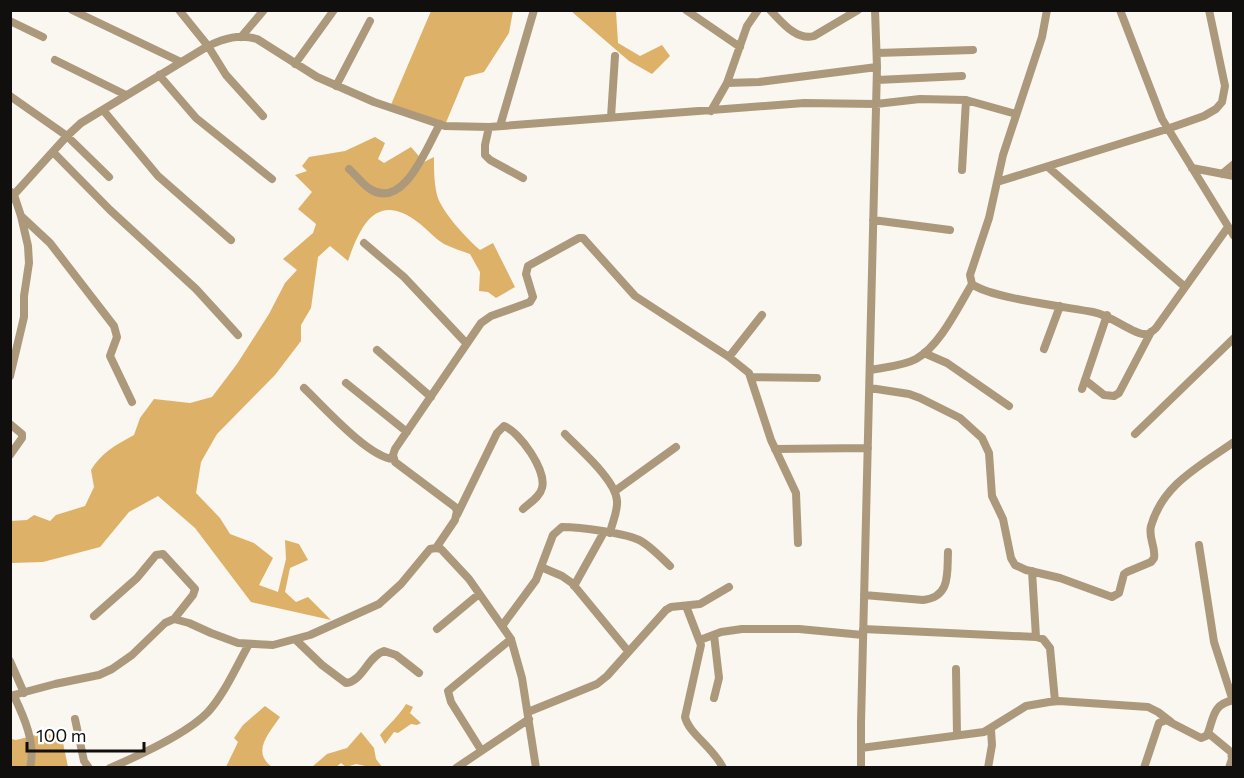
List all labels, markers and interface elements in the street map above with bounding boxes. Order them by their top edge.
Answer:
scale bar [27,715,144,753]
text: 100 m [36,724,86,746]

